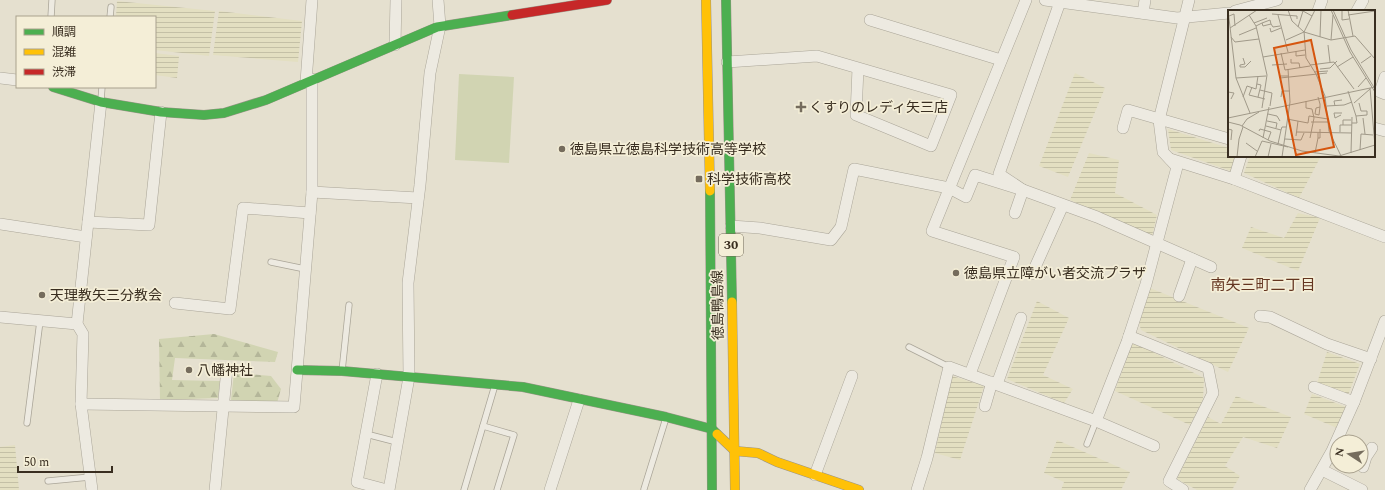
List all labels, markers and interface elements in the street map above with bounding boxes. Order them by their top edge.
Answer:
inset map [1228,10,1375,157]
legend [16,16,156,88]
text: 順調 [52,23,76,42]
text: 混雑 [52,43,76,62]
text: 渋滞 [52,63,76,82]
place label: くすりのレディ矢三店 [809,97,948,118]
marker: くすりのレディ矢三店 [796,102,806,112]
place label: 徳島県立徳島科学技術高等学校 [570,139,766,160]
marker: 徳島県立徳島科学技術高等学校 [557,144,567,154]
place label: 科学技術高校 [707,169,791,190]
marker: 科学技術高校 [694,174,704,184]
road number: 30 [719,234,743,256]
place label: 徳島県立障がい者交流プラザ [964,263,1146,284]
marker: 徳島県立障がい者交流プラザ [951,268,961,278]
street label: 徳島鴨島線 [707,270,729,340]
district label: 南矢三町二丁目 [1210,274,1316,297]
place label: 天理教矢三分教会 [50,285,162,306]
marker: 天理教矢三分教会 [37,290,47,300]
place label: 八幡神社 [197,360,253,381]
marker: 八幡神社 [184,365,194,375]
north arrow [1329,434,1369,474]
text: N [1330,446,1349,458]
scale bar [18,448,112,474]
text: 50 m [24,453,49,472]

